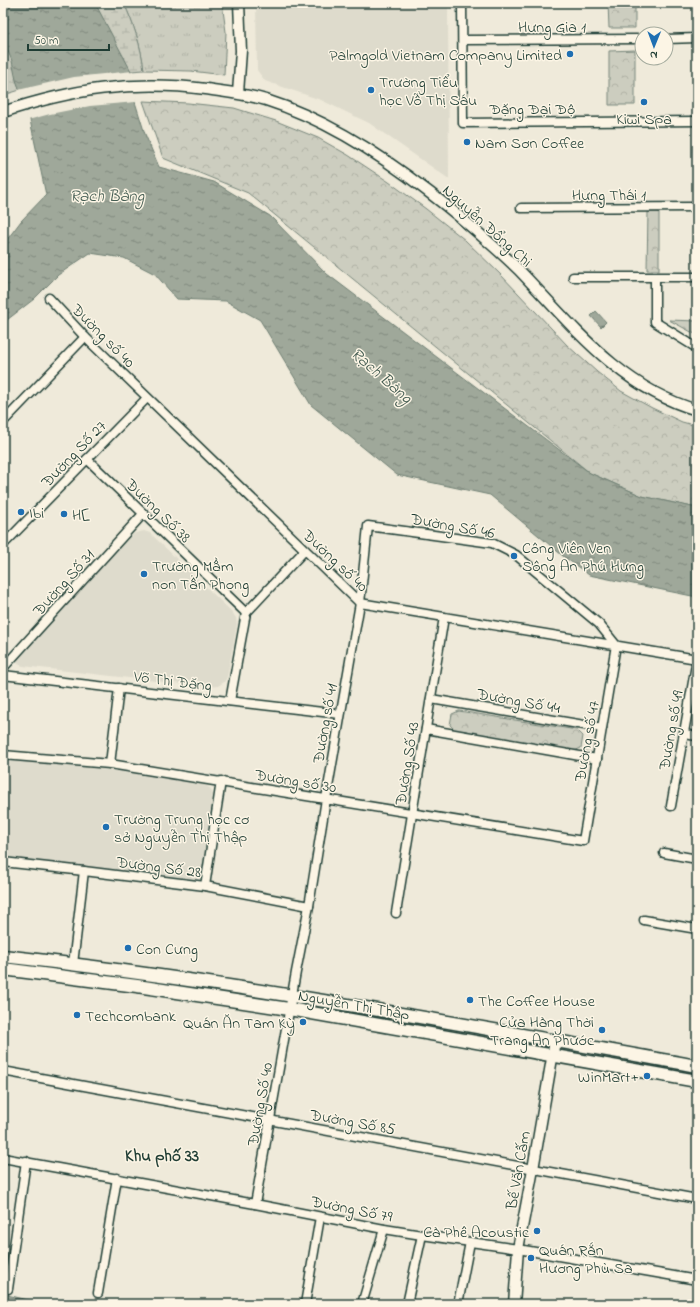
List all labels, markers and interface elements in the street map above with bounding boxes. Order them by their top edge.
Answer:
street label: Hưng Gia 1 [518,16,586,40]
scale bar [28,26,109,52]
north arrow [634,26,674,66]
text: 50 m [34,32,58,50]
place label: Palmgold Vietnam Company Limited [329,44,562,68]
text: N [650,47,658,63]
marker: Palmgold Vietnam Company Limited [565,49,575,59]
place label: Trường Tiểu học Vỗ Thị Sáu [379,71,477,113]
marker: Trường Tiểu học Vỗ Thị Sáu [366,85,376,95]
marker: Kiwi Spa [639,97,649,107]
street label: Đặng Đại Độ [488,98,575,122]
place label: Kiwi Spa [616,108,672,132]
place label: Nam Sơn Coffee [475,132,585,156]
marker: Nam Sơn Coffee [462,137,472,147]
street label: Nguyễn Đổng Chi [436,179,537,274]
water label: Rạch Bàng [70,184,145,210]
street label: Hưng Thái 1 [572,184,646,208]
street label: Đường số 40 [64,298,140,374]
water label: Rạch Bàng [344,342,418,411]
street label: Đường Số 27 [35,415,113,494]
street label: Đường Số 38 [119,473,196,549]
place label: Ibi [29,502,44,526]
place label: H[ [72,504,90,528]
marker: Ibi [16,507,26,517]
street label: Đường Số 46 [408,508,496,546]
marker: H[ [59,509,69,519]
street label: Đường số 40 [296,524,373,598]
place label: Công Viên Ven Sông An Phú Hưng [522,537,644,579]
street label: Đường Số 31 [27,545,101,623]
marker: Công Viên Ven Sông An Phú Hưng [509,551,519,561]
place label: Trường Mầm non Tân Phong [152,555,249,597]
marker: Trường Mầm non Tân Phong [139,569,149,579]
street label: Võ Thị Đặng [131,665,213,699]
street label: Đường số 41 [307,682,345,766]
street label: Đường Số 44 [474,683,563,721]
street label: Đường số 49 [653,689,691,773]
street label: Đường số 47 [569,699,607,785]
street label: Đường Số 43 [389,720,426,808]
street label: Đường số 30 [252,764,338,800]
place label: Trường Trung học cơ sở Nguyễn Thị Thập [114,808,249,850]
marker: Trường Trung học cơ sở Nguyễn Thị Thập [101,822,111,832]
street label: Đường Số 28 [114,851,202,885]
place label: Con Cưng [136,938,198,962]
marker: Con Cưng [123,943,133,953]
street label: Nguyễn Thị Thập [296,984,412,1028]
place label: The Coffee House [478,990,596,1014]
marker: The Coffee House [465,995,475,1005]
place label: Techcombank [85,1005,177,1029]
marker: Techcombank [72,1010,82,1020]
place label: Cửa Hàng Thời Trang An Phước [490,1011,595,1053]
place label: Quán Ăn Tam Kỳ [183,1012,295,1036]
marker: Quán Ăn Tam Kỳ [298,1017,308,1027]
marker: Cửa Hàng Thời Trang An Phước [597,1025,607,1035]
street label: Đường Số 40 [242,1061,280,1149]
place label: WinMart+ [578,1066,639,1090]
marker: WinMart+ [642,1071,652,1081]
street label: Đường Số 85 [307,1104,397,1142]
street label: Bế Văn Cấm [500,1129,538,1212]
district label: Khu phố 33 [125,1144,199,1169]
street label: Đường Số 79 [308,1190,394,1230]
place label: Cà Phê Acoustic [423,1221,530,1245]
marker: Cà Phê Acoustic [532,1226,542,1236]
place label: Quán Rắn Hương Phù Sa [539,1239,633,1281]
marker: Quán Rắn Hương Phù Sa [526,1253,536,1263]

